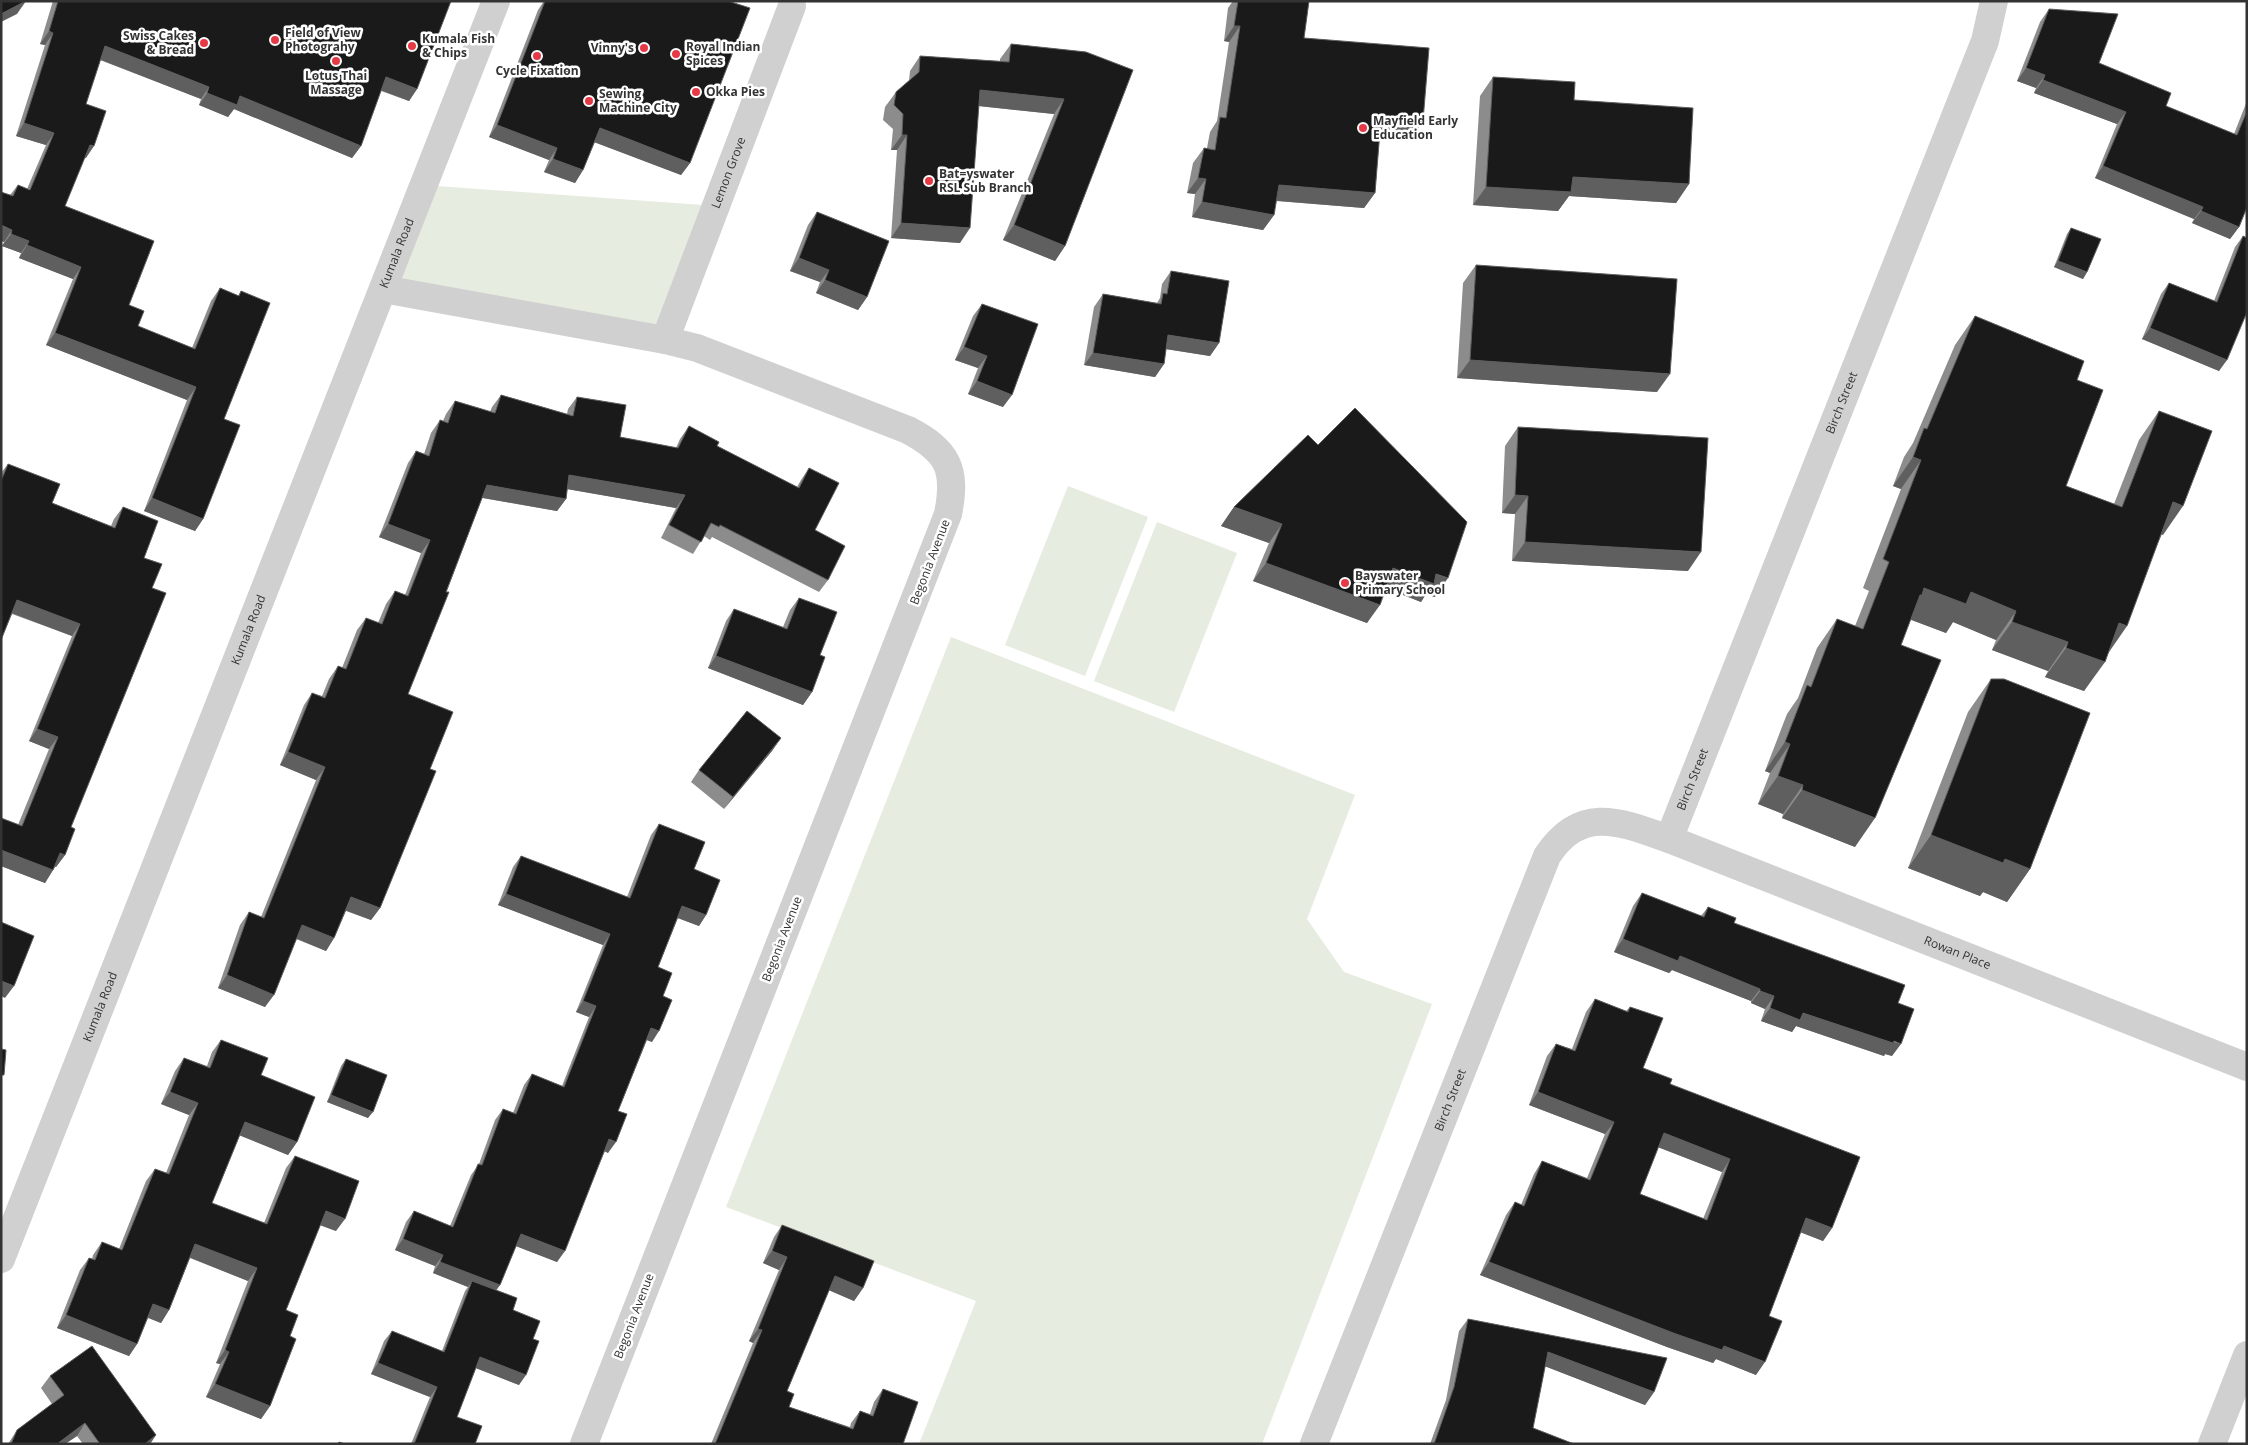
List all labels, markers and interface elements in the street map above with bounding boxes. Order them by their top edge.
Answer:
place label: Field of View Photograhy [285,24,361,55]
place label: Swiss Cakes & Bread [123,27,194,58]
place label: Kumala Fish & Chips [422,30,495,61]
marker: Field of View Photograhy [269,34,281,46]
marker: Swiss Cakes & Bread [198,37,210,49]
place label: Royal Indian Spices [686,38,760,69]
place label: Vinny's [591,39,634,56]
marker: Kumala Fish & Chips [406,40,418,52]
marker: Vinny's [638,42,650,54]
marker: Royal Indian Spices [670,48,682,60]
marker: Cycle Fixation [531,50,543,62]
marker: Lotus Thai Massage [330,55,342,67]
place label: Cycle Fixation [495,62,579,79]
place label: Lotus Thai Massage [305,67,367,98]
place label: Okka Pies [706,83,765,100]
place label: Sewing Machine City [599,85,677,116]
marker: Okka Pies [690,86,702,98]
marker: Sewing Machine City [583,95,595,107]
place label: Mayfield Early Education [1373,112,1458,143]
marker: Mayfield Early Education [1357,122,1369,134]
street label: Lemon Grove [707,134,750,211]
place label: Bat=yswater RSL Sub Branch [939,165,1031,196]
marker: Bat=yswater RSL Sub Branch [923,175,935,187]
street label: Kumala Road [375,215,418,290]
street label: Birch Street [1821,369,1861,436]
street label: Begonia Avenue [905,516,954,607]
place label: Bayswater Primary School [1355,567,1445,598]
marker: Bayswater Primary School [1339,577,1351,589]
street label: Kumala Road [227,592,270,667]
street label: Birch Street [1672,746,1712,813]
street label: Begonia Avenue [757,893,806,984]
street label: Rowan Place [1922,931,1994,973]
street label: Kumala Road [78,969,121,1044]
street label: Birch Street [1430,1066,1470,1133]
street label: Begonia Avenue [609,1270,658,1361]

